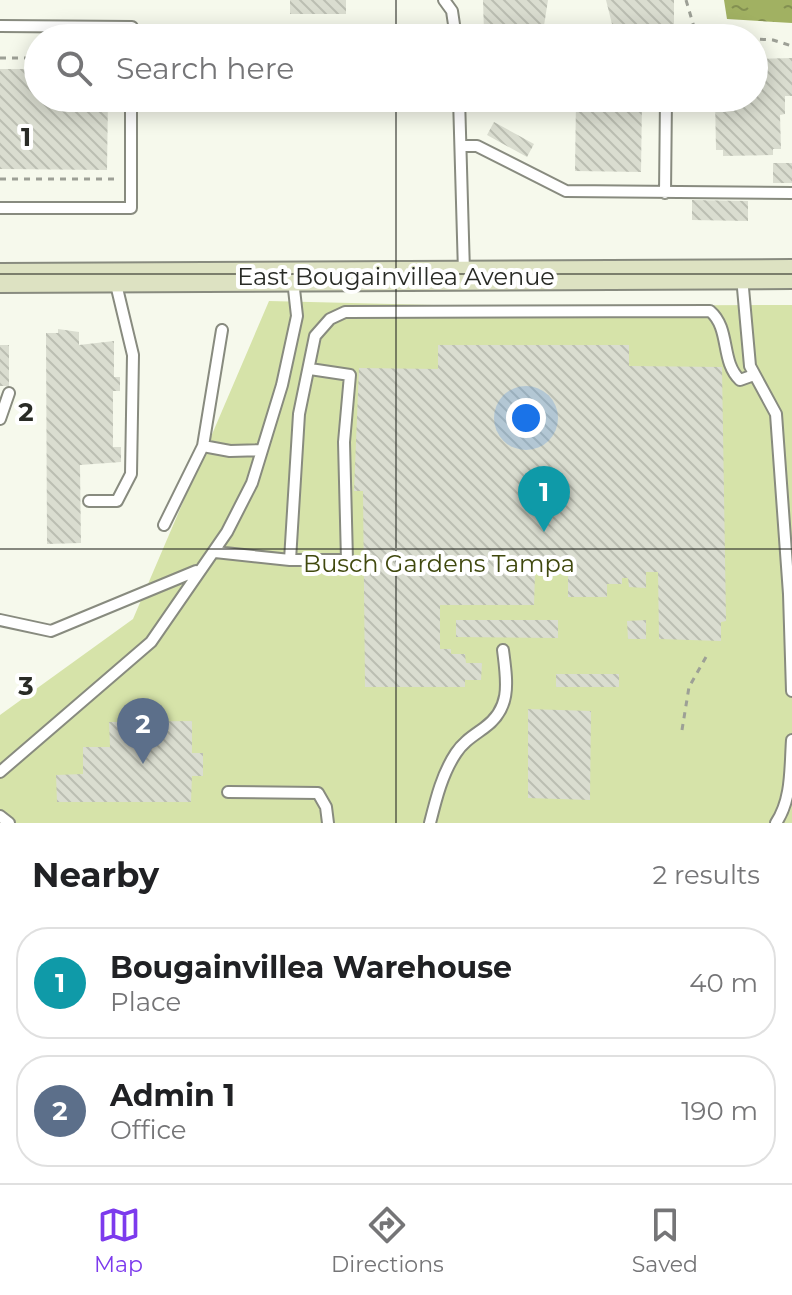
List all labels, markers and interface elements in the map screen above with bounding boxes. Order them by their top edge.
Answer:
search box [24,24,768,112]
icon: search [52,46,96,90]
text: Search here [116,50,294,87]
text: 1 [21,121,31,153]
street label: East Bougainvillea Avenue [237,262,555,291]
text: 2 [18,396,34,428]
your location [506,398,546,438]
pin: 1 [518,466,570,532]
park label: Busch Gardens Tampa [303,549,575,578]
text: 3 [17,670,34,702]
pin: 2 [117,698,169,764]
text: Nearby [32,854,159,896]
text: 2 results [652,859,760,891]
text: Bougainvillea Warehouse [110,949,512,986]
text: 1 [55,967,65,999]
text: 40 m [689,967,758,999]
text: Place [110,986,181,1018]
text: Admin 1 [110,1077,235,1114]
text: 2 [52,1095,68,1127]
text: 190 m [681,1095,758,1127]
text: Office [110,1114,187,1146]
tab: Map [94,1203,143,1278]
tab: Directions [331,1203,444,1278]
tab: Saved [632,1203,698,1278]

